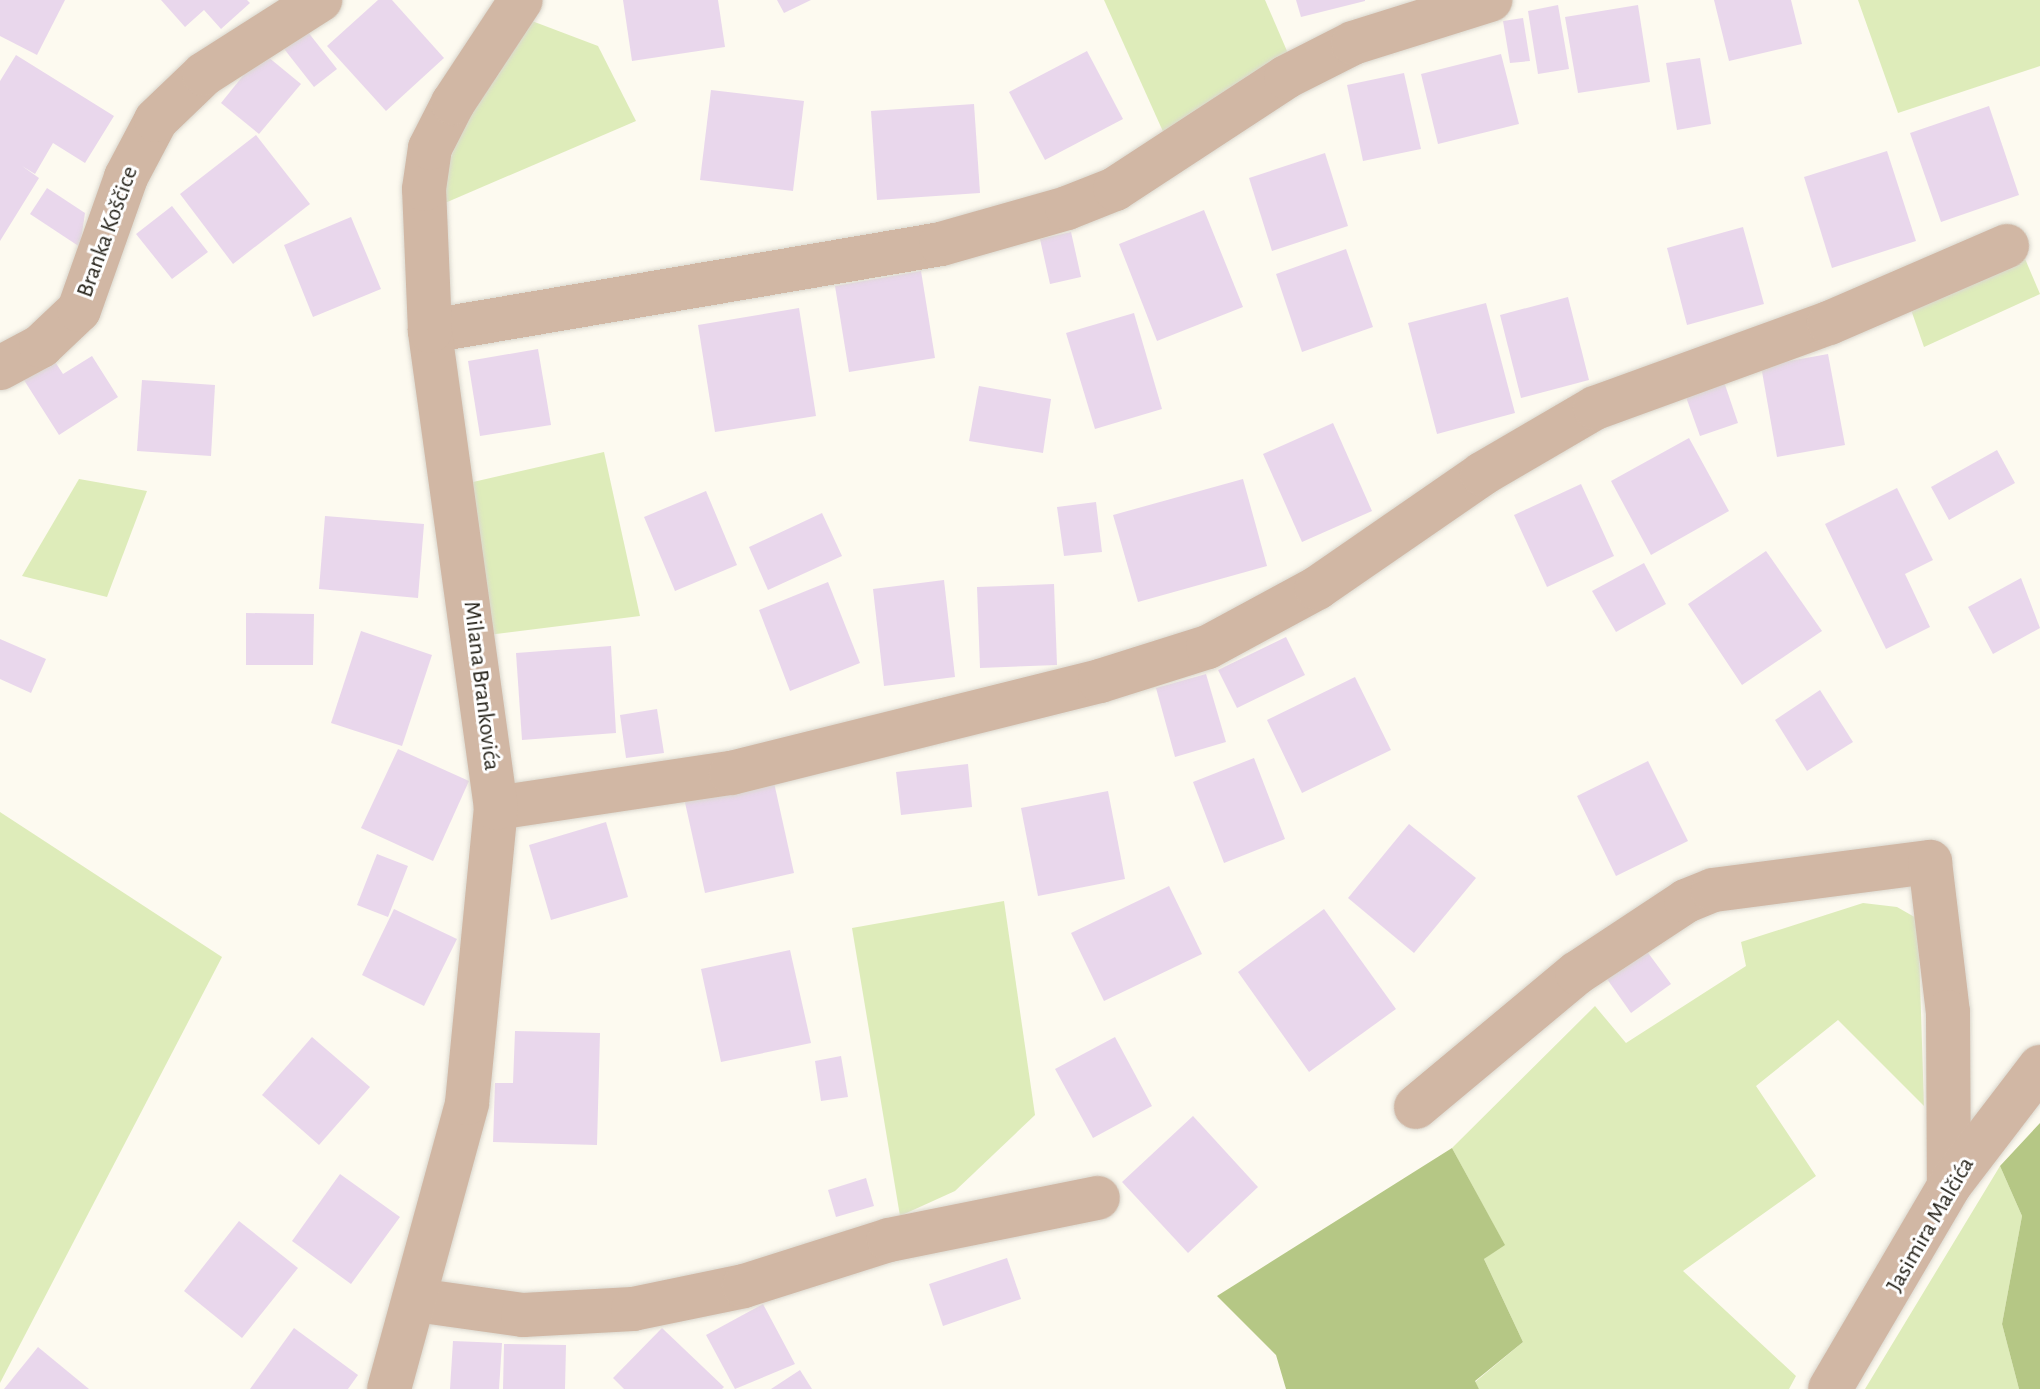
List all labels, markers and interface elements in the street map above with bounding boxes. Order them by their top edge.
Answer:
street label: Branka Koščice [71,162,145,302]
street label: Milana Brankovića [456,600,506,772]
street label: Jasimira Malčića [1881,1152,1981,1298]

